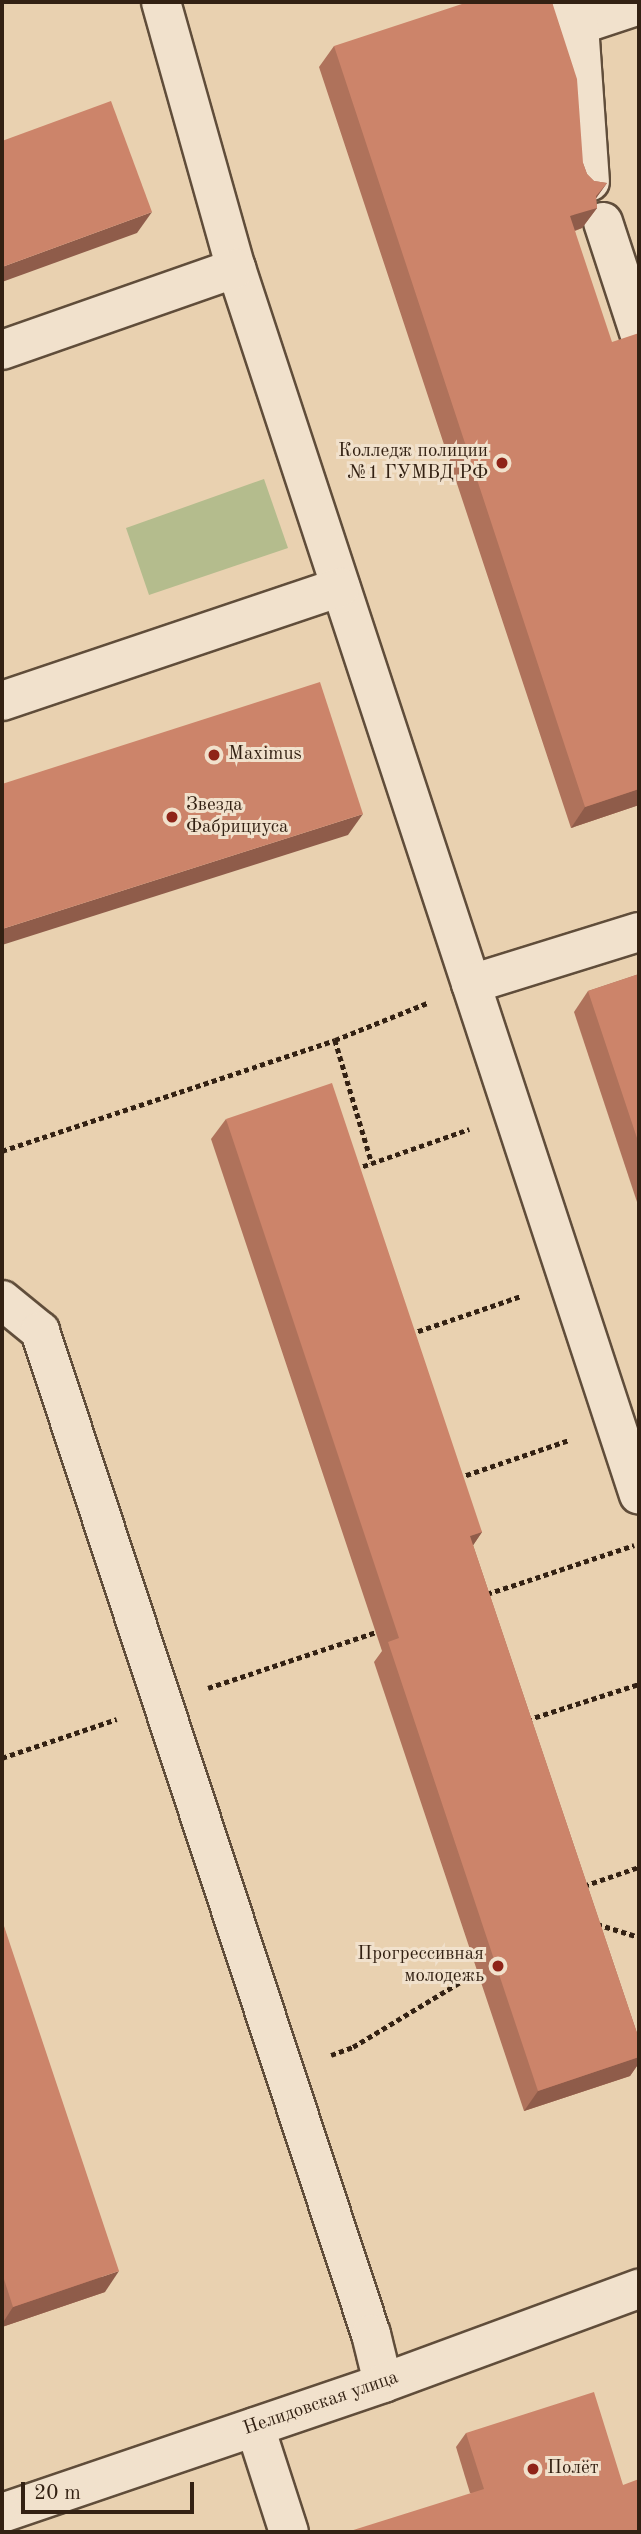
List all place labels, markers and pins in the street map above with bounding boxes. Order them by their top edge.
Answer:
place label: Колледж полиции №1 ГУМВД РФ [338,441,488,485]
marker: Колледж полиции №1 ГУМВД РФ [494,455,510,471]
place label: Maximus [228,744,302,766]
marker: Maximus [206,747,222,763]
place label: Звезда Фабрициуса [186,795,288,839]
marker: Звезда Фабрициуса [164,809,180,825]
place label: Прогрессивная молодежь [357,1944,484,1988]
marker: Прогрессивная молодежь [490,1958,506,1974]
place label: Полёт [547,2458,599,2480]
marker: Полёт [525,2461,541,2477]

